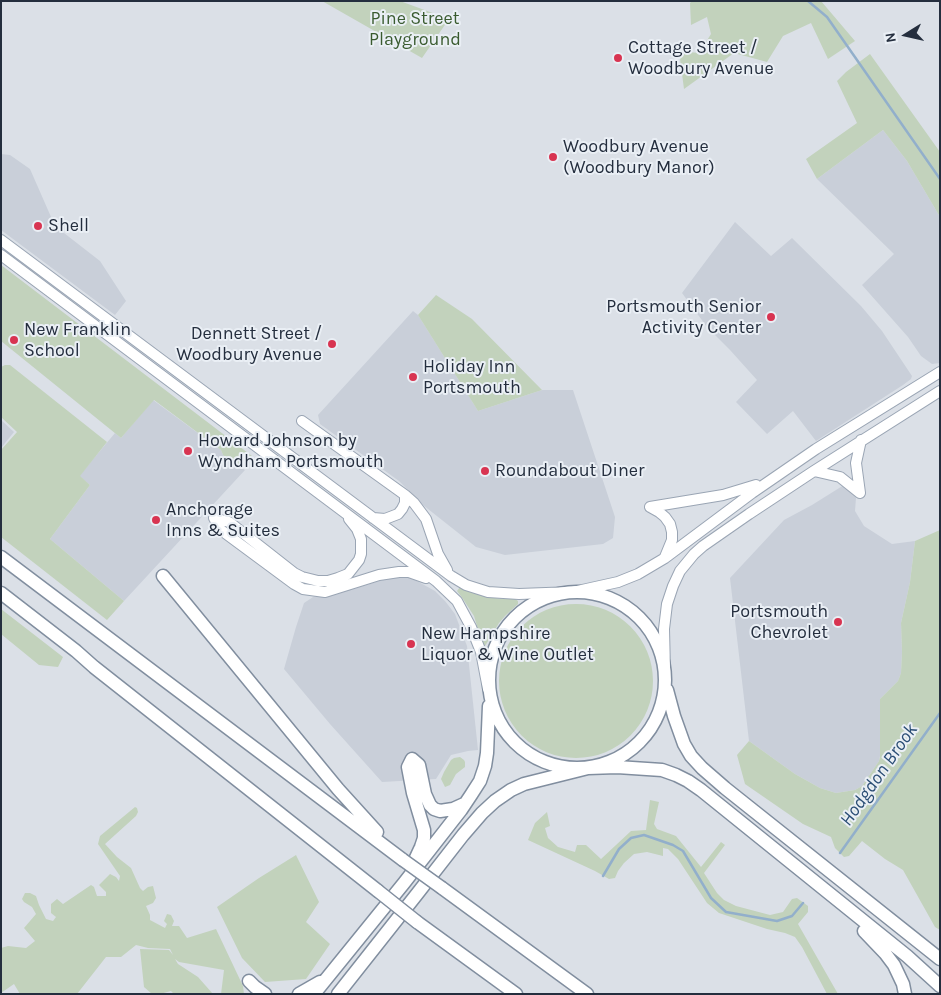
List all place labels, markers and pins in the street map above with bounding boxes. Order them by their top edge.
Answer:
place label: Cottage Street / Woodbury Avenue [628,37,774,80]
marker: Cottage Street / Woodbury Avenue [612,52,624,64]
place label: Woodbury Avenue (Woodbury Manor) [563,136,715,178]
marker: Woodbury Avenue (Woodbury Manor) [547,151,559,163]
place label: Shell [48,215,89,237]
marker: Shell [32,220,44,232]
place label: Portsmouth Senior Activity Center [606,296,761,338]
marker: Portsmouth Senior Activity Center [765,311,777,323]
place label: New Franklin School [24,319,131,362]
place label: Dennett Street / Woodbury Avenue [176,323,322,366]
marker: New Franklin School [8,334,20,346]
marker: Dennett Street / Woodbury Avenue [326,338,338,350]
place label: Holiday Inn Portsmouth [423,356,521,398]
marker: Holiday Inn Portsmouth [407,371,419,383]
place label: Howard Johnson by Wyndham Portsmouth [198,430,384,472]
marker: Howard Johnson by Wyndham Portsmouth [182,445,194,457]
place label: Roundabout Diner [495,460,644,482]
marker: Roundabout Diner [479,465,491,477]
place label: Anchorage Inns & Suites [166,499,280,542]
marker: Anchorage Inns & Suites [150,514,162,526]
place label: Portsmouth Chevrolet [730,601,828,644]
marker: Portsmouth Chevrolet [832,616,844,628]
place label: New Hampshire Liquor & Wine Outlet [421,623,594,666]
marker: New Hampshire Liquor & Wine Outlet [405,638,417,650]

